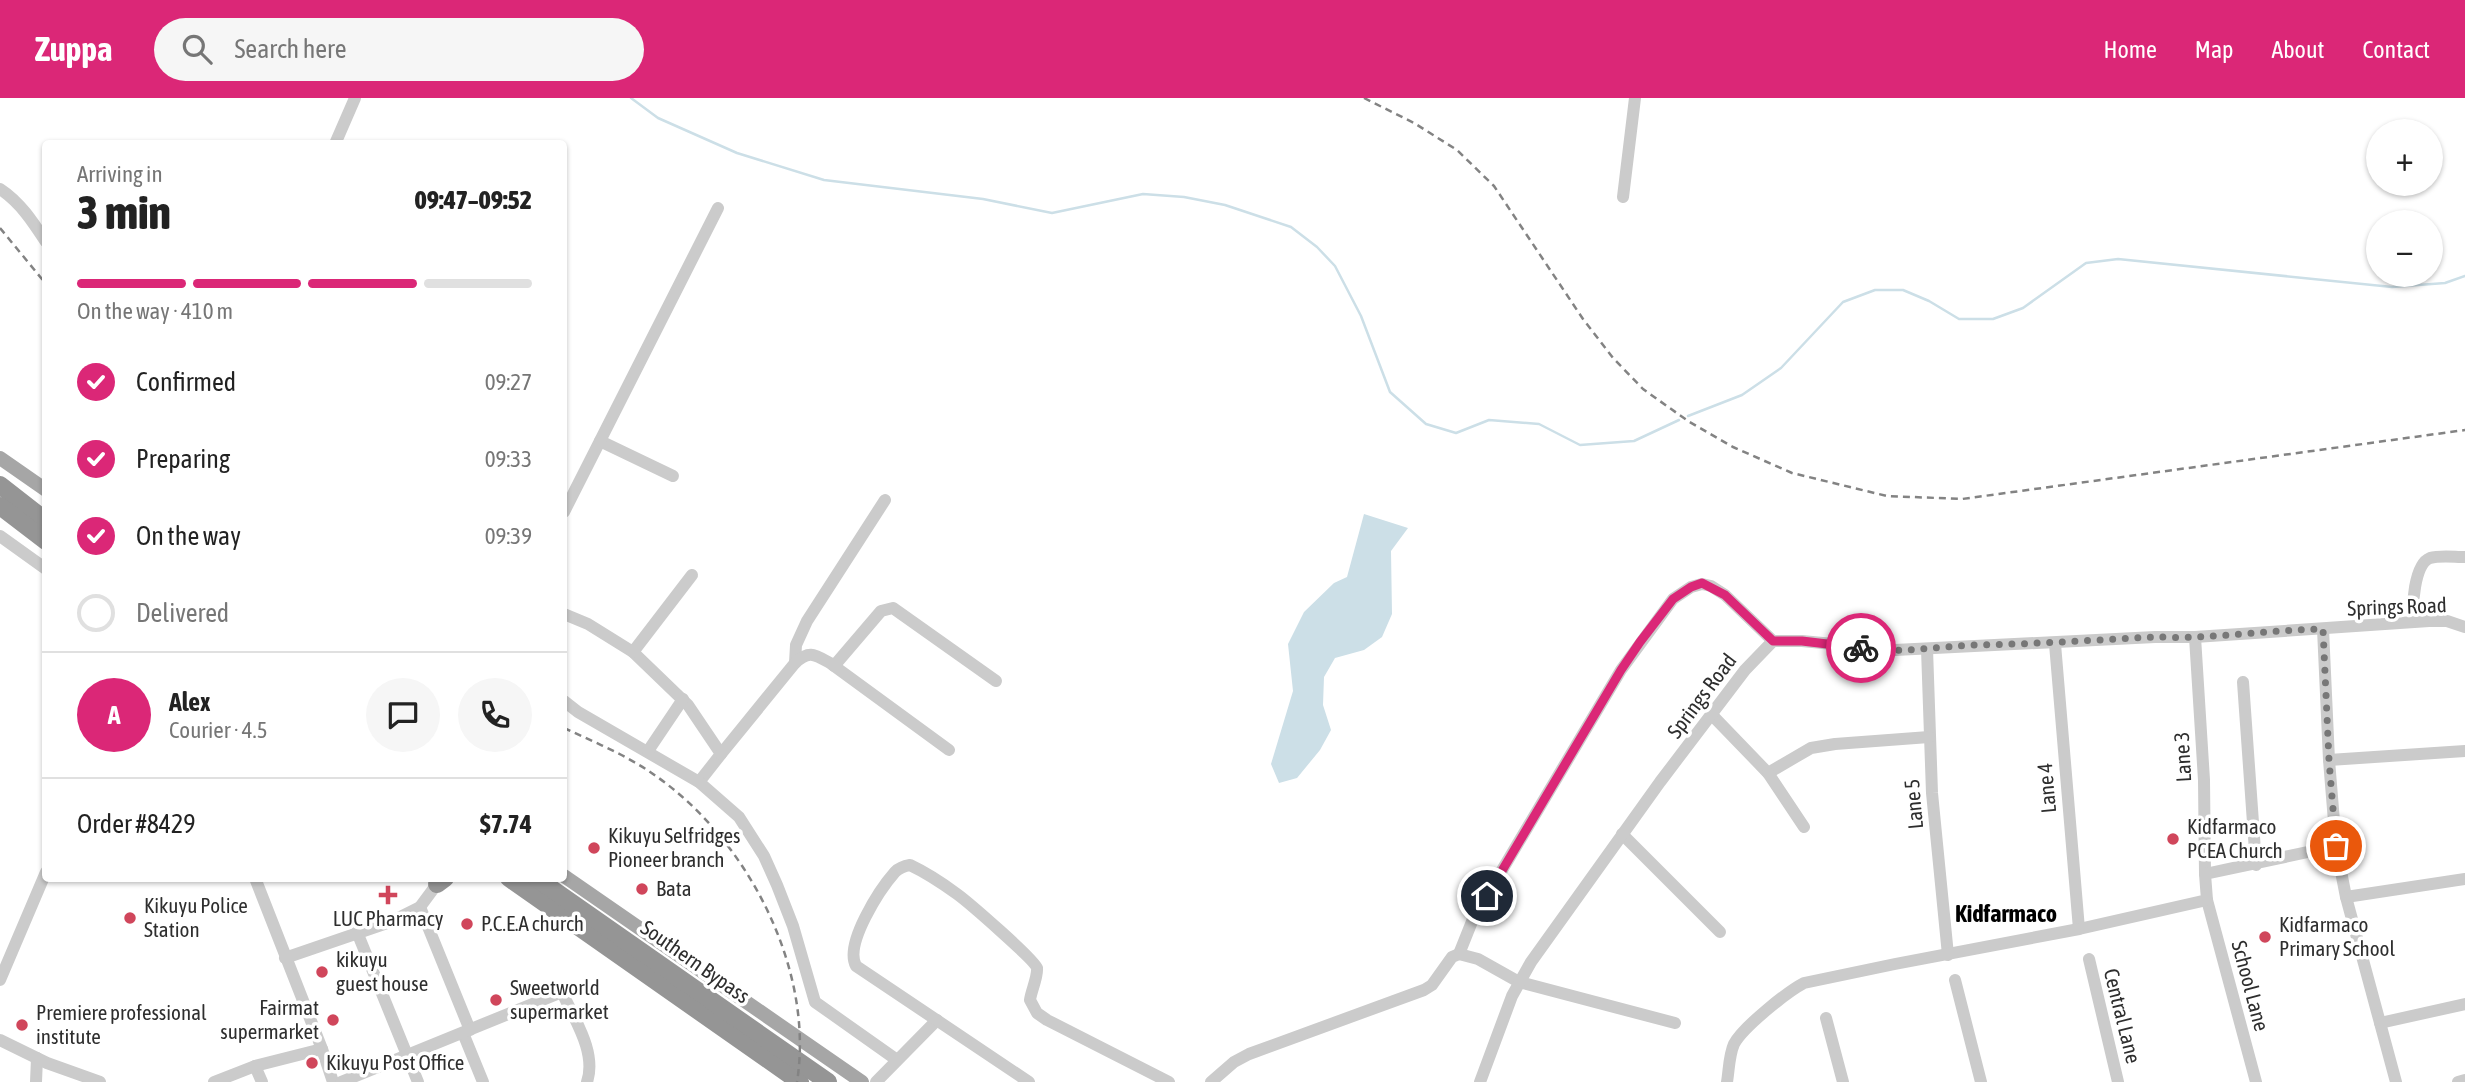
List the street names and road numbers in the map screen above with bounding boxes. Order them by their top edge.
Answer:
street label: Springs Road [2347,592,2447,620]
street label: Springs Road [1662,648,1741,742]
street label: Lane 3 [2169,731,2195,783]
street label: Lane 4 [2032,762,2060,814]
street label: Lane 5 [1899,778,1927,830]
street label: Southern Bypass [637,915,754,1007]
street label: School Lane [2227,938,2275,1034]
street label: Central Lane [2100,966,2146,1066]

